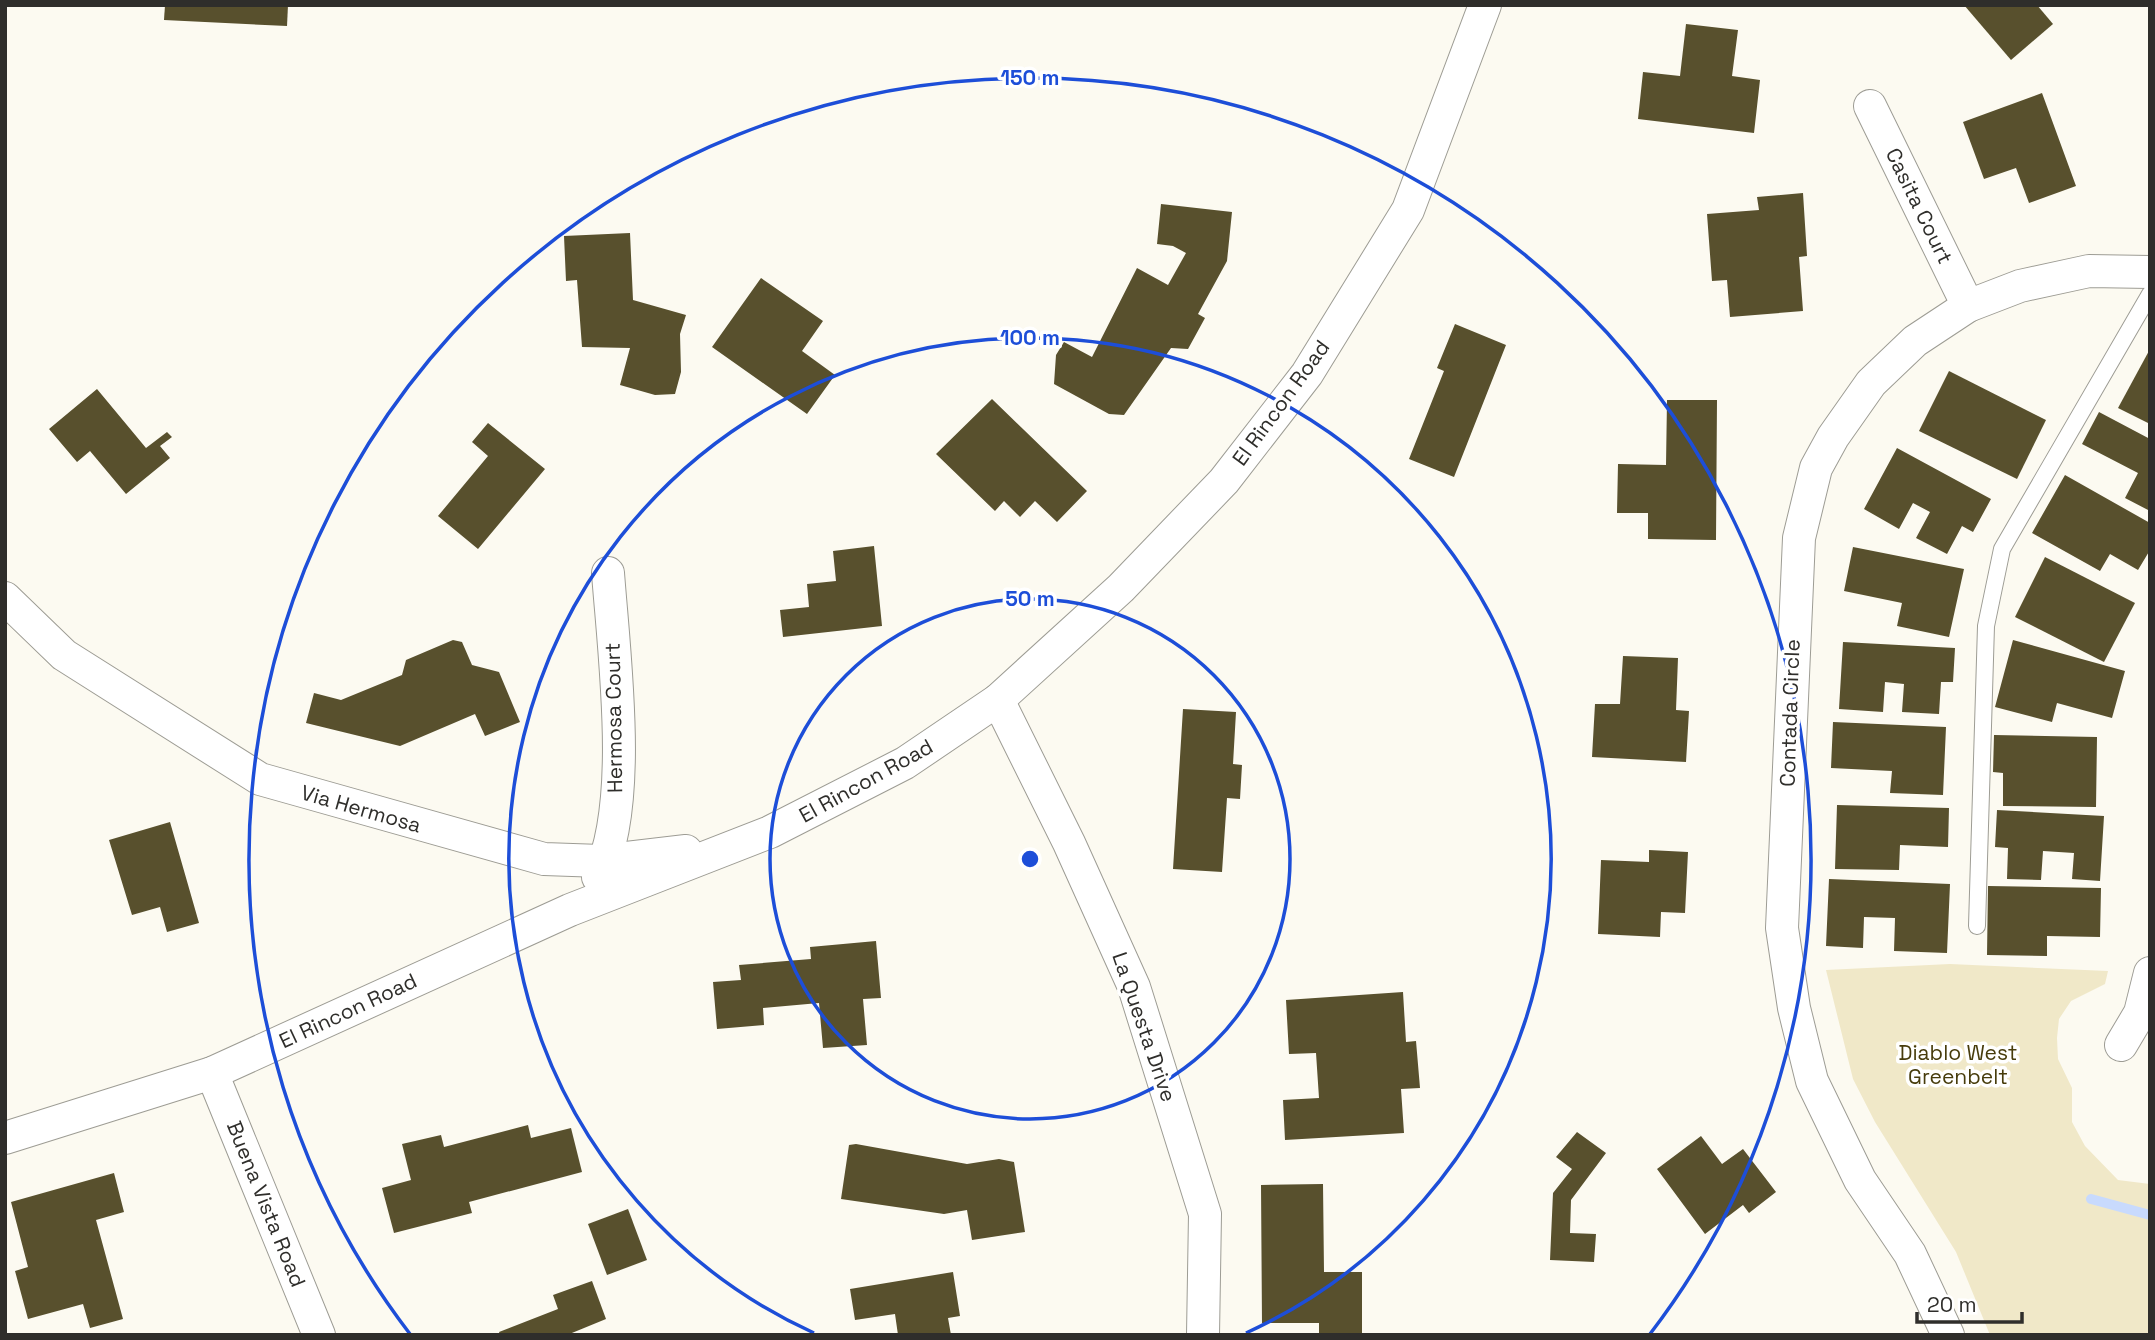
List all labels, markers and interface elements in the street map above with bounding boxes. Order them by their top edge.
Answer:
text: 150 m [1001,64,1059,91]
street label: Casita Court [1880,143,1959,268]
text: 100 m [1000,324,1060,351]
street label: El Rincon Road [1226,335,1335,471]
text: 50 m [1005,585,1055,612]
street label: Contada Circle [1773,639,1806,787]
street label: Hermosa Court [599,643,628,793]
street label: El Rincon Road [794,733,937,828]
street label: Via Hermosa [298,778,424,839]
centre of rings [1018,847,1042,871]
street label: La Questa Drive [1106,948,1183,1105]
street label: El Rincon Road [275,967,421,1054]
park label: Diablo West Greenbelt [1898,1039,2018,1090]
street label: Buena Vista Road [221,1117,312,1291]
scale bar [1917,1280,2022,1324]
text: 20 m [1927,1291,1977,1318]

